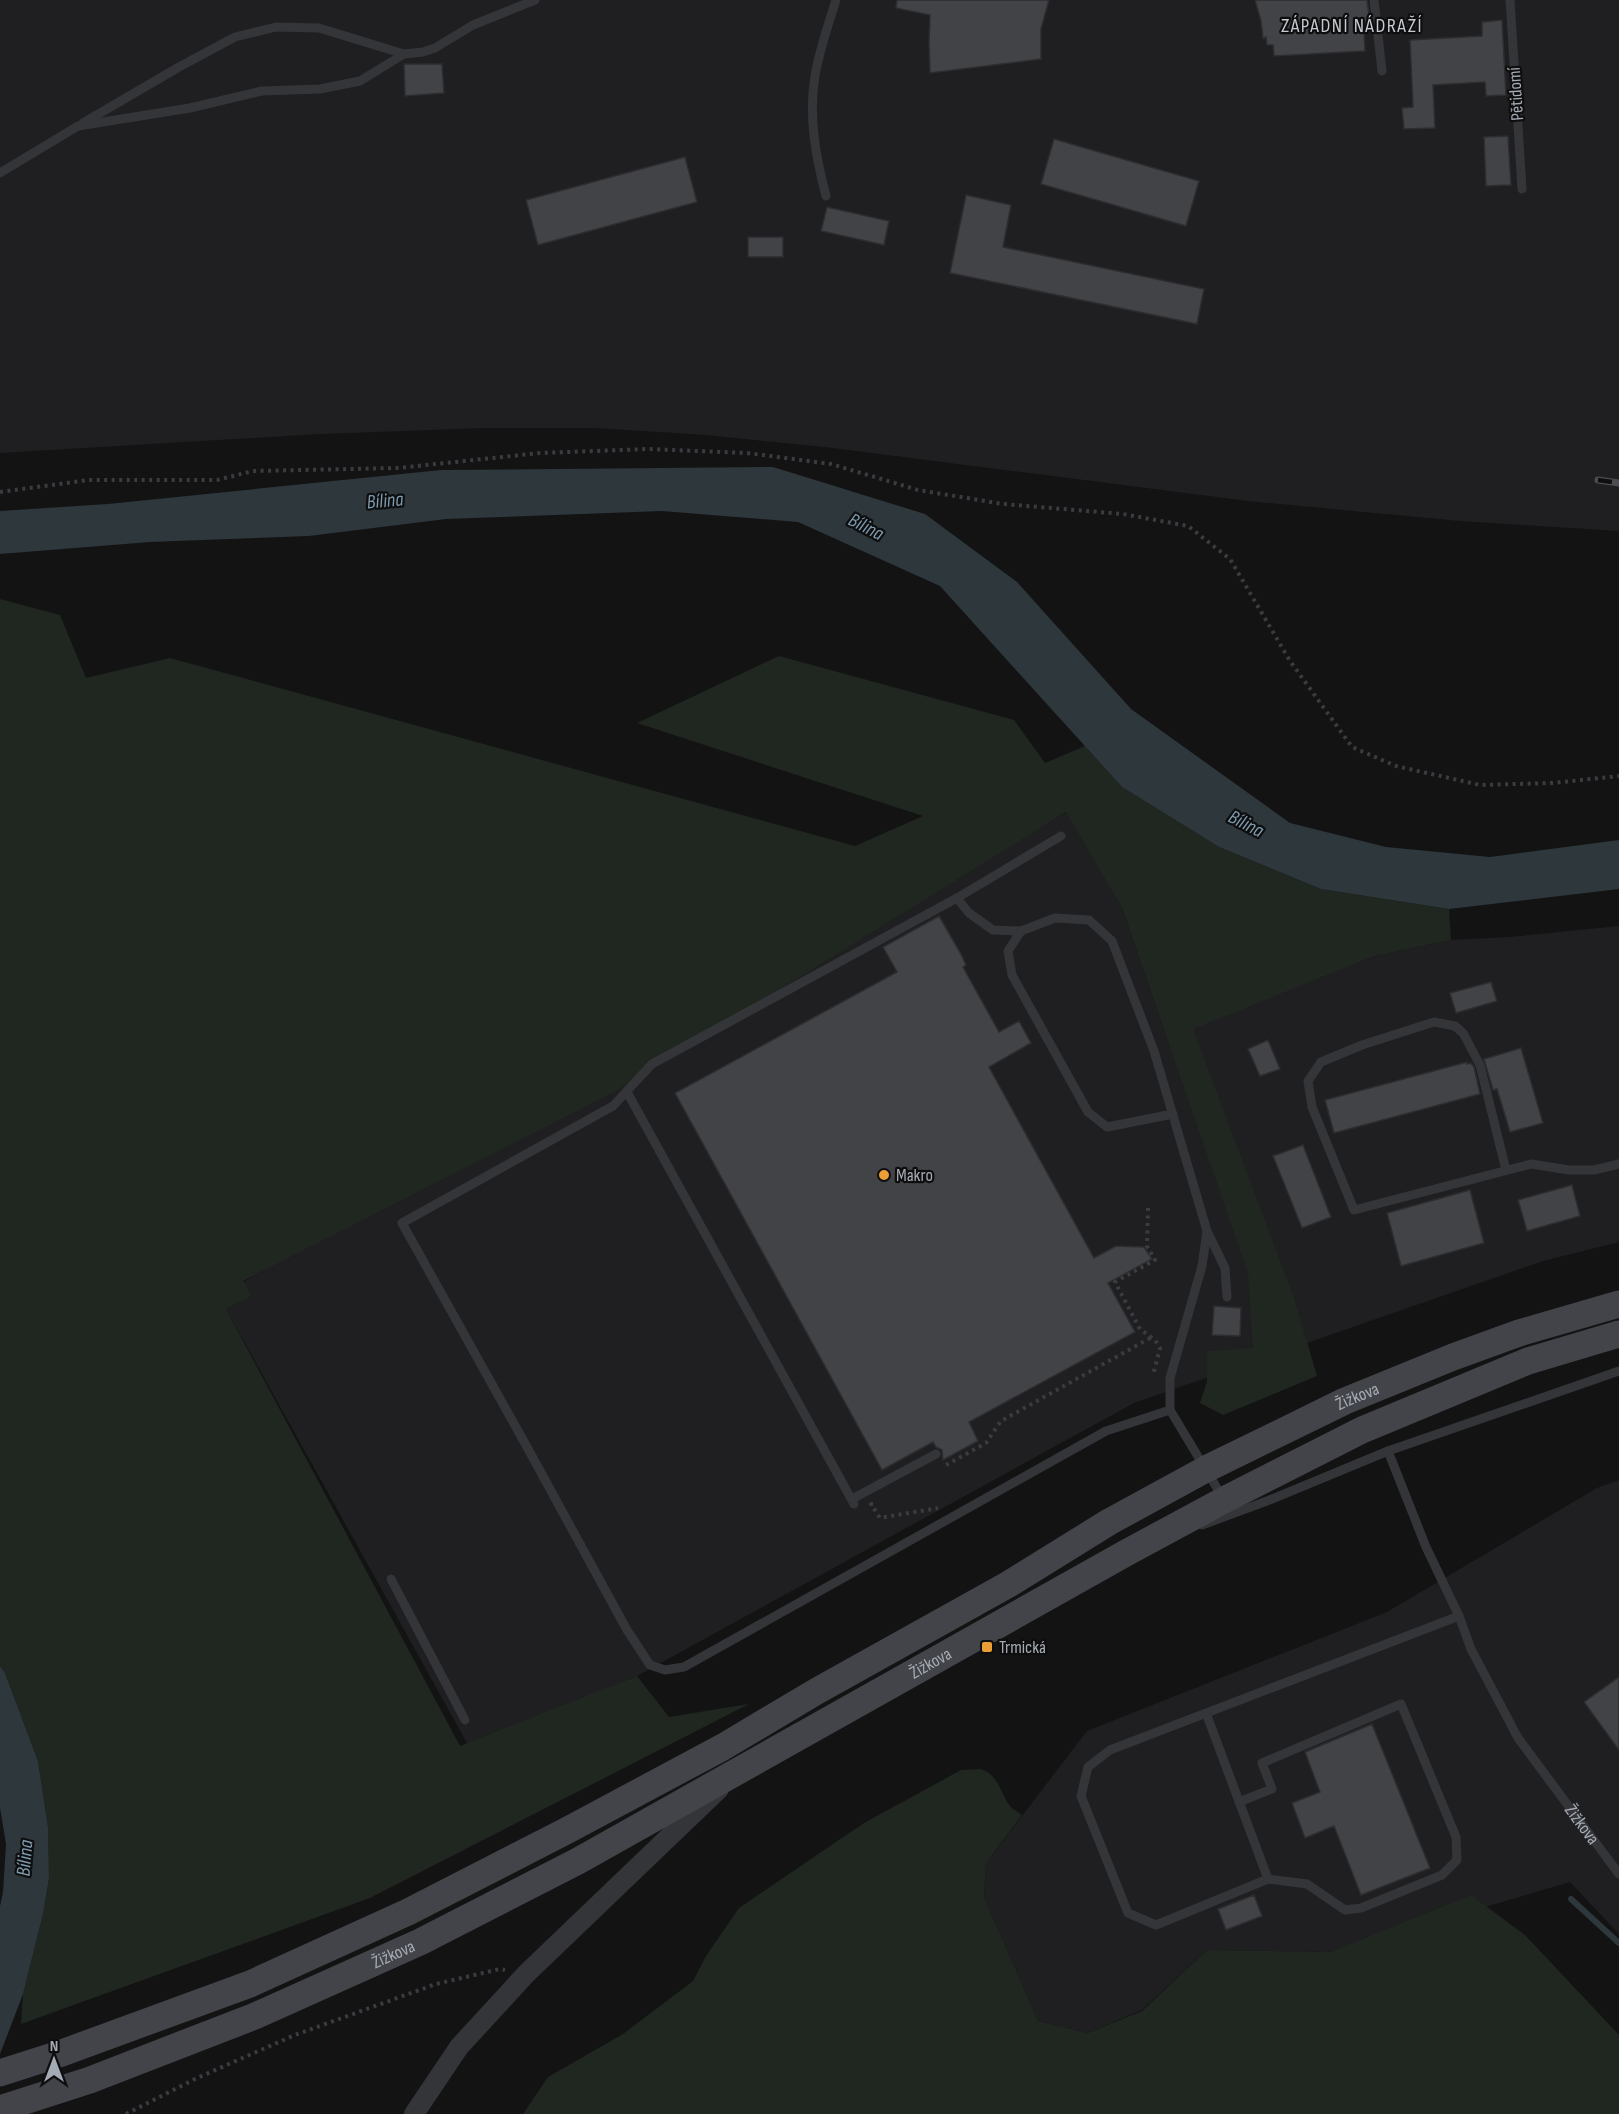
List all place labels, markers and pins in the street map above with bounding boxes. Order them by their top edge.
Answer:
place label: Makro [896,1165,933,1186]
marker: Makro [877,1168,891,1182]
place label: Trmická [999,1637,1046,1658]
marker: Trmická [980,1640,994,1654]

